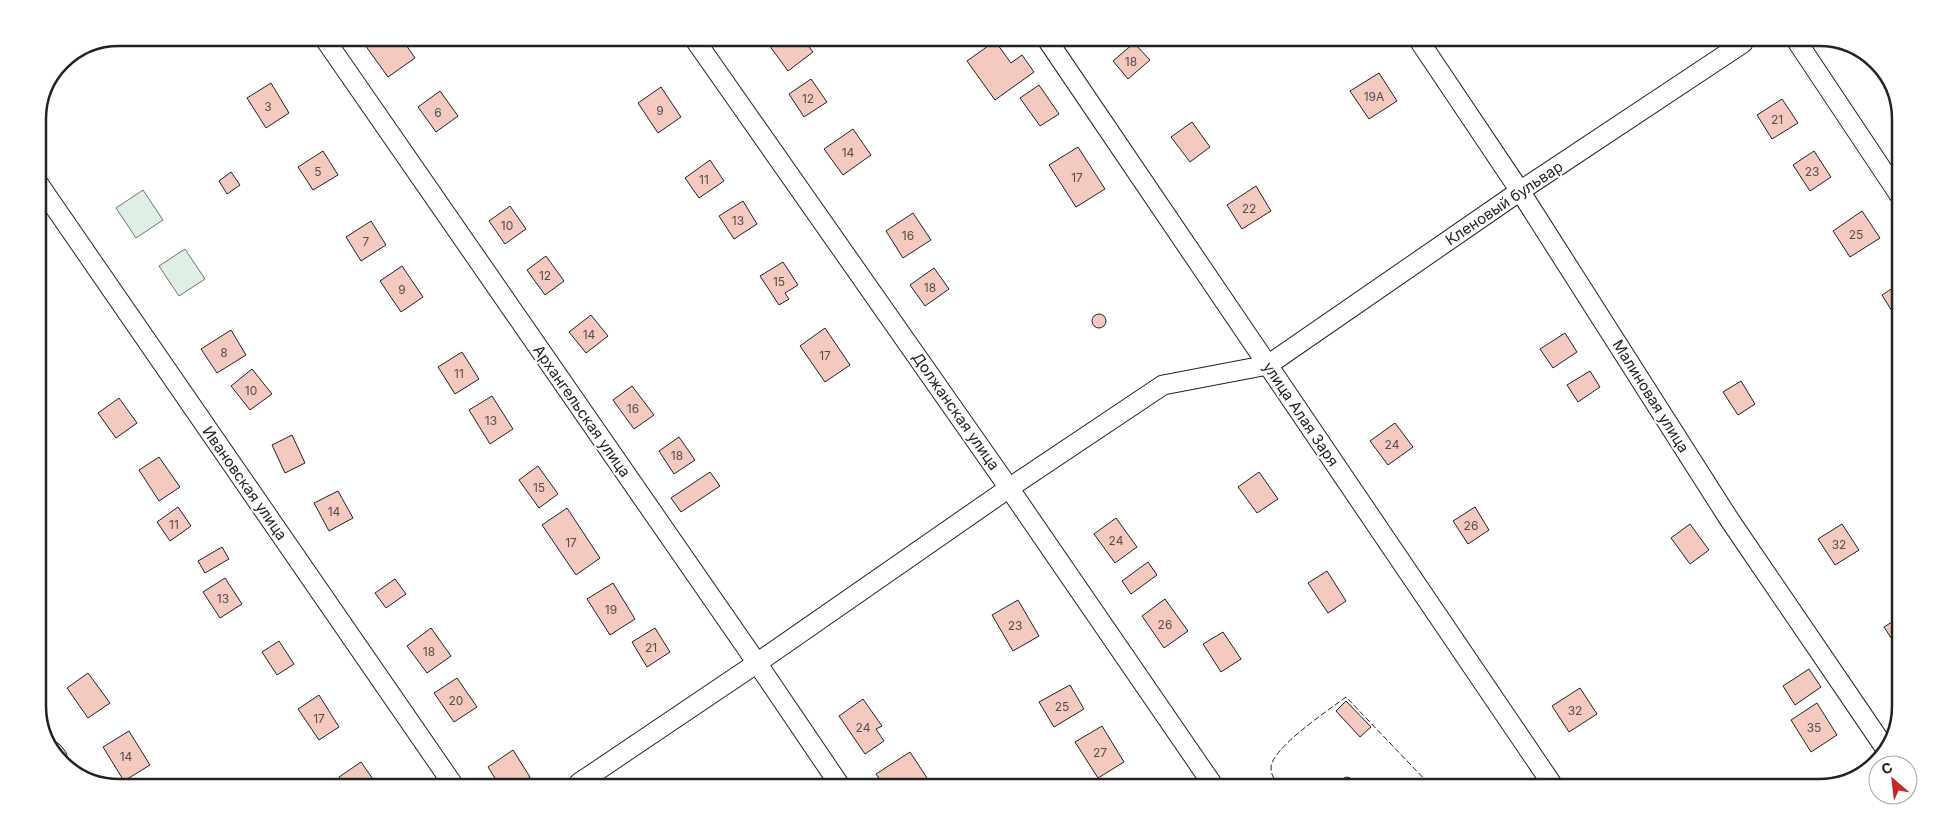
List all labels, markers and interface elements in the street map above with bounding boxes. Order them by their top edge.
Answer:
house number: 18 [1125,54,1137,69]
house number: 19А [1364,89,1384,104]
house number: 12 [802,91,814,106]
house number: 3 [264,99,272,114]
house number: 9 [656,103,664,118]
house number: 6 [434,105,442,120]
house number: 21 [1771,112,1783,127]
house number: 14 [842,145,855,160]
street label: Кленовый бульвар [1442,157,1566,249]
house number: 5 [314,164,322,179]
house number: 23 [1805,164,1819,179]
house number: 17 [1071,170,1083,185]
house number: 11 [699,172,709,187]
house number: 22 [1242,201,1256,216]
house number: 13 [732,213,744,228]
house number: 10 [501,218,513,233]
house number: 25 [1849,227,1863,242]
house number: 16 [902,228,914,243]
house number: 7 [363,234,370,249]
house number: 12 [539,268,551,283]
house number: 15 [773,274,785,289]
house number: 18 [924,280,936,295]
house number: 9 [398,282,406,297]
house number: 14 [583,327,596,342]
street label: Малиновая улица [1609,336,1693,456]
street label: Архангельская улица [529,341,635,481]
house number: 8 [220,345,228,360]
house number: 17 [819,348,831,363]
street label: Должанская улица [908,348,1004,474]
street label: улица Алая Заря [1259,358,1343,470]
house number: 11 [454,366,464,381]
house number: 10 [245,383,257,398]
house number: 16 [627,401,639,416]
house number: 13 [485,413,497,428]
street label: Ивановская улица [199,422,291,544]
house number: 24 [1385,437,1400,452]
house number: 18 [671,448,683,463]
house number: 15 [533,480,545,495]
house number: 14 [328,504,341,519]
house number: 11 [169,517,179,532]
house number: 26 [1464,518,1478,533]
house number: 24 [1109,533,1124,548]
house number: 17 [565,535,577,550]
house number: 32 [1832,537,1846,552]
house number: 13 [217,591,229,606]
house number: 19 [605,602,617,617]
house number: 26 [1158,617,1172,632]
house number: 23 [1008,618,1022,633]
house number: 21 [645,640,657,655]
house number: 18 [423,644,435,659]
house number: 20 [449,693,463,708]
house number: 25 [1055,699,1069,714]
house number: 32 [1568,703,1582,718]
house number: 17 [313,711,325,726]
house number: 24 [856,720,871,735]
house number: 35 [1807,720,1821,735]
house number: 27 [1093,745,1107,760]
house number: 14 [120,749,133,764]
north arrow [1868,755,1918,805]
text: С [1878,758,1895,778]

